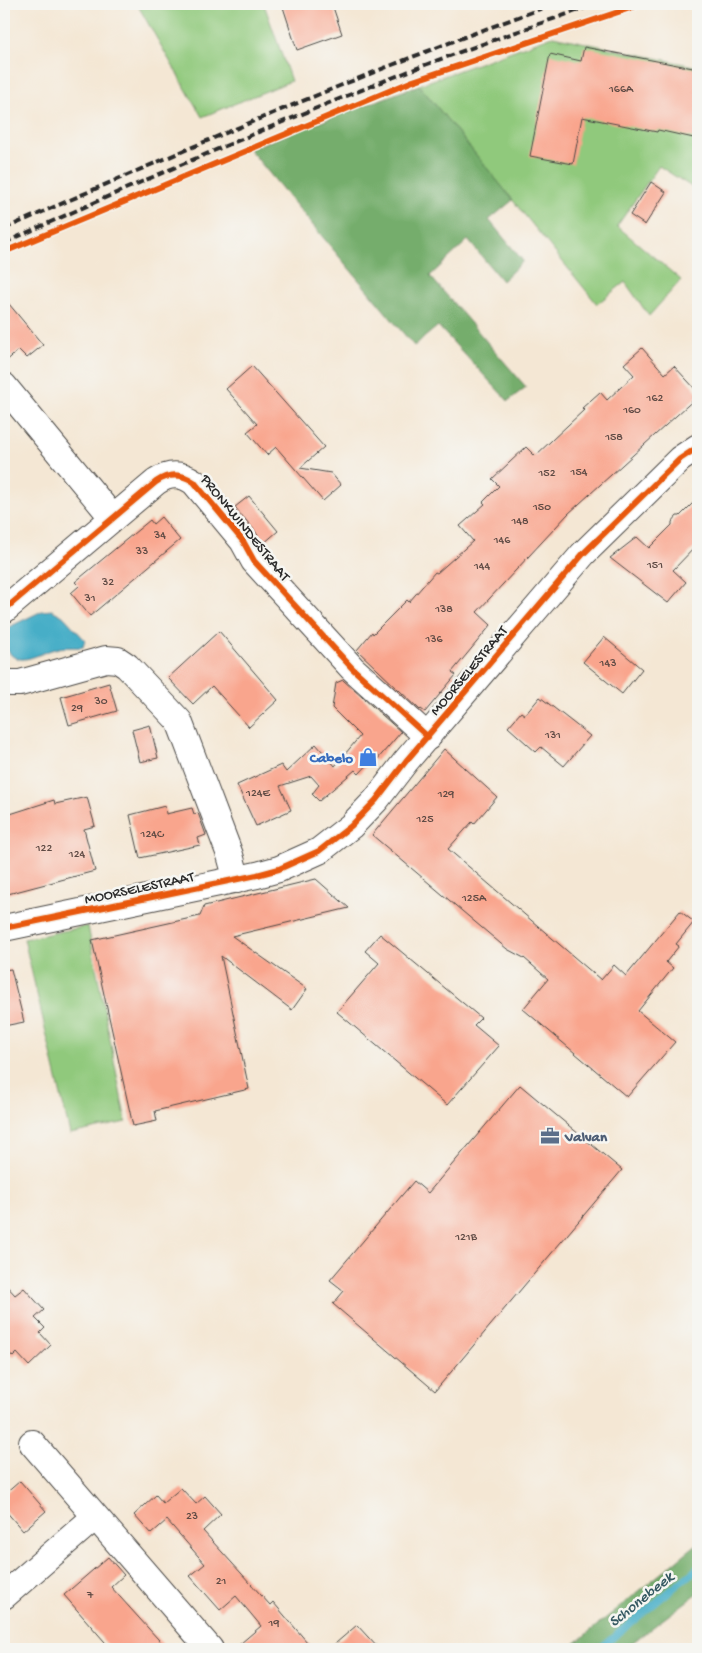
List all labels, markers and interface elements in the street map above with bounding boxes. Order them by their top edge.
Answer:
house number: 166A [608,83,634,97]
house number: 162 [646,392,664,406]
house number: 160 [622,404,641,418]
house number: 158 [604,431,623,445]
house number: 154 [570,466,588,480]
house number: 152 [537,467,556,481]
street label: PRONKWINDESTRAAT [195,470,294,586]
house number: 150 [532,501,551,515]
house number: 148 [510,515,529,529]
house number: 34 [153,529,166,543]
house number: 146 [493,534,511,548]
house number: 33 [135,545,148,559]
house number: 151 [646,559,663,573]
house number: 144 [473,560,490,574]
house number: 32 [101,576,114,590]
house number: 31 [83,592,96,606]
house number: 138 [434,603,453,617]
street label: MOORSELESTRAAT [427,622,513,720]
house number: 136 [424,633,443,647]
house number: 143 [599,657,616,671]
house number: 30 [93,695,108,709]
house number: 29 [71,702,83,716]
house number: 131 [544,729,561,743]
shop icon: Cabelo [357,746,379,768]
place label: Cabelo [309,750,353,768]
house number: 124E [245,787,270,801]
house number: 129 [437,788,454,802]
house number: 125 [415,813,434,827]
house number: 124C [140,828,165,842]
house number: 122 [35,842,52,856]
house number: 124 [68,848,86,862]
street label: MOORSELESTRAAT [83,868,197,909]
house number: 125A [461,892,487,906]
office icon: Valvan [539,1125,561,1147]
place label: Valvan [564,1129,608,1147]
house number: 121B [454,1231,478,1245]
house number: 23 [186,1510,198,1524]
water label: Schonebeek [606,1568,680,1633]
house number: 21 [216,1575,227,1589]
house number: 7 [86,1589,94,1603]
house number: 19 [268,1617,279,1631]

